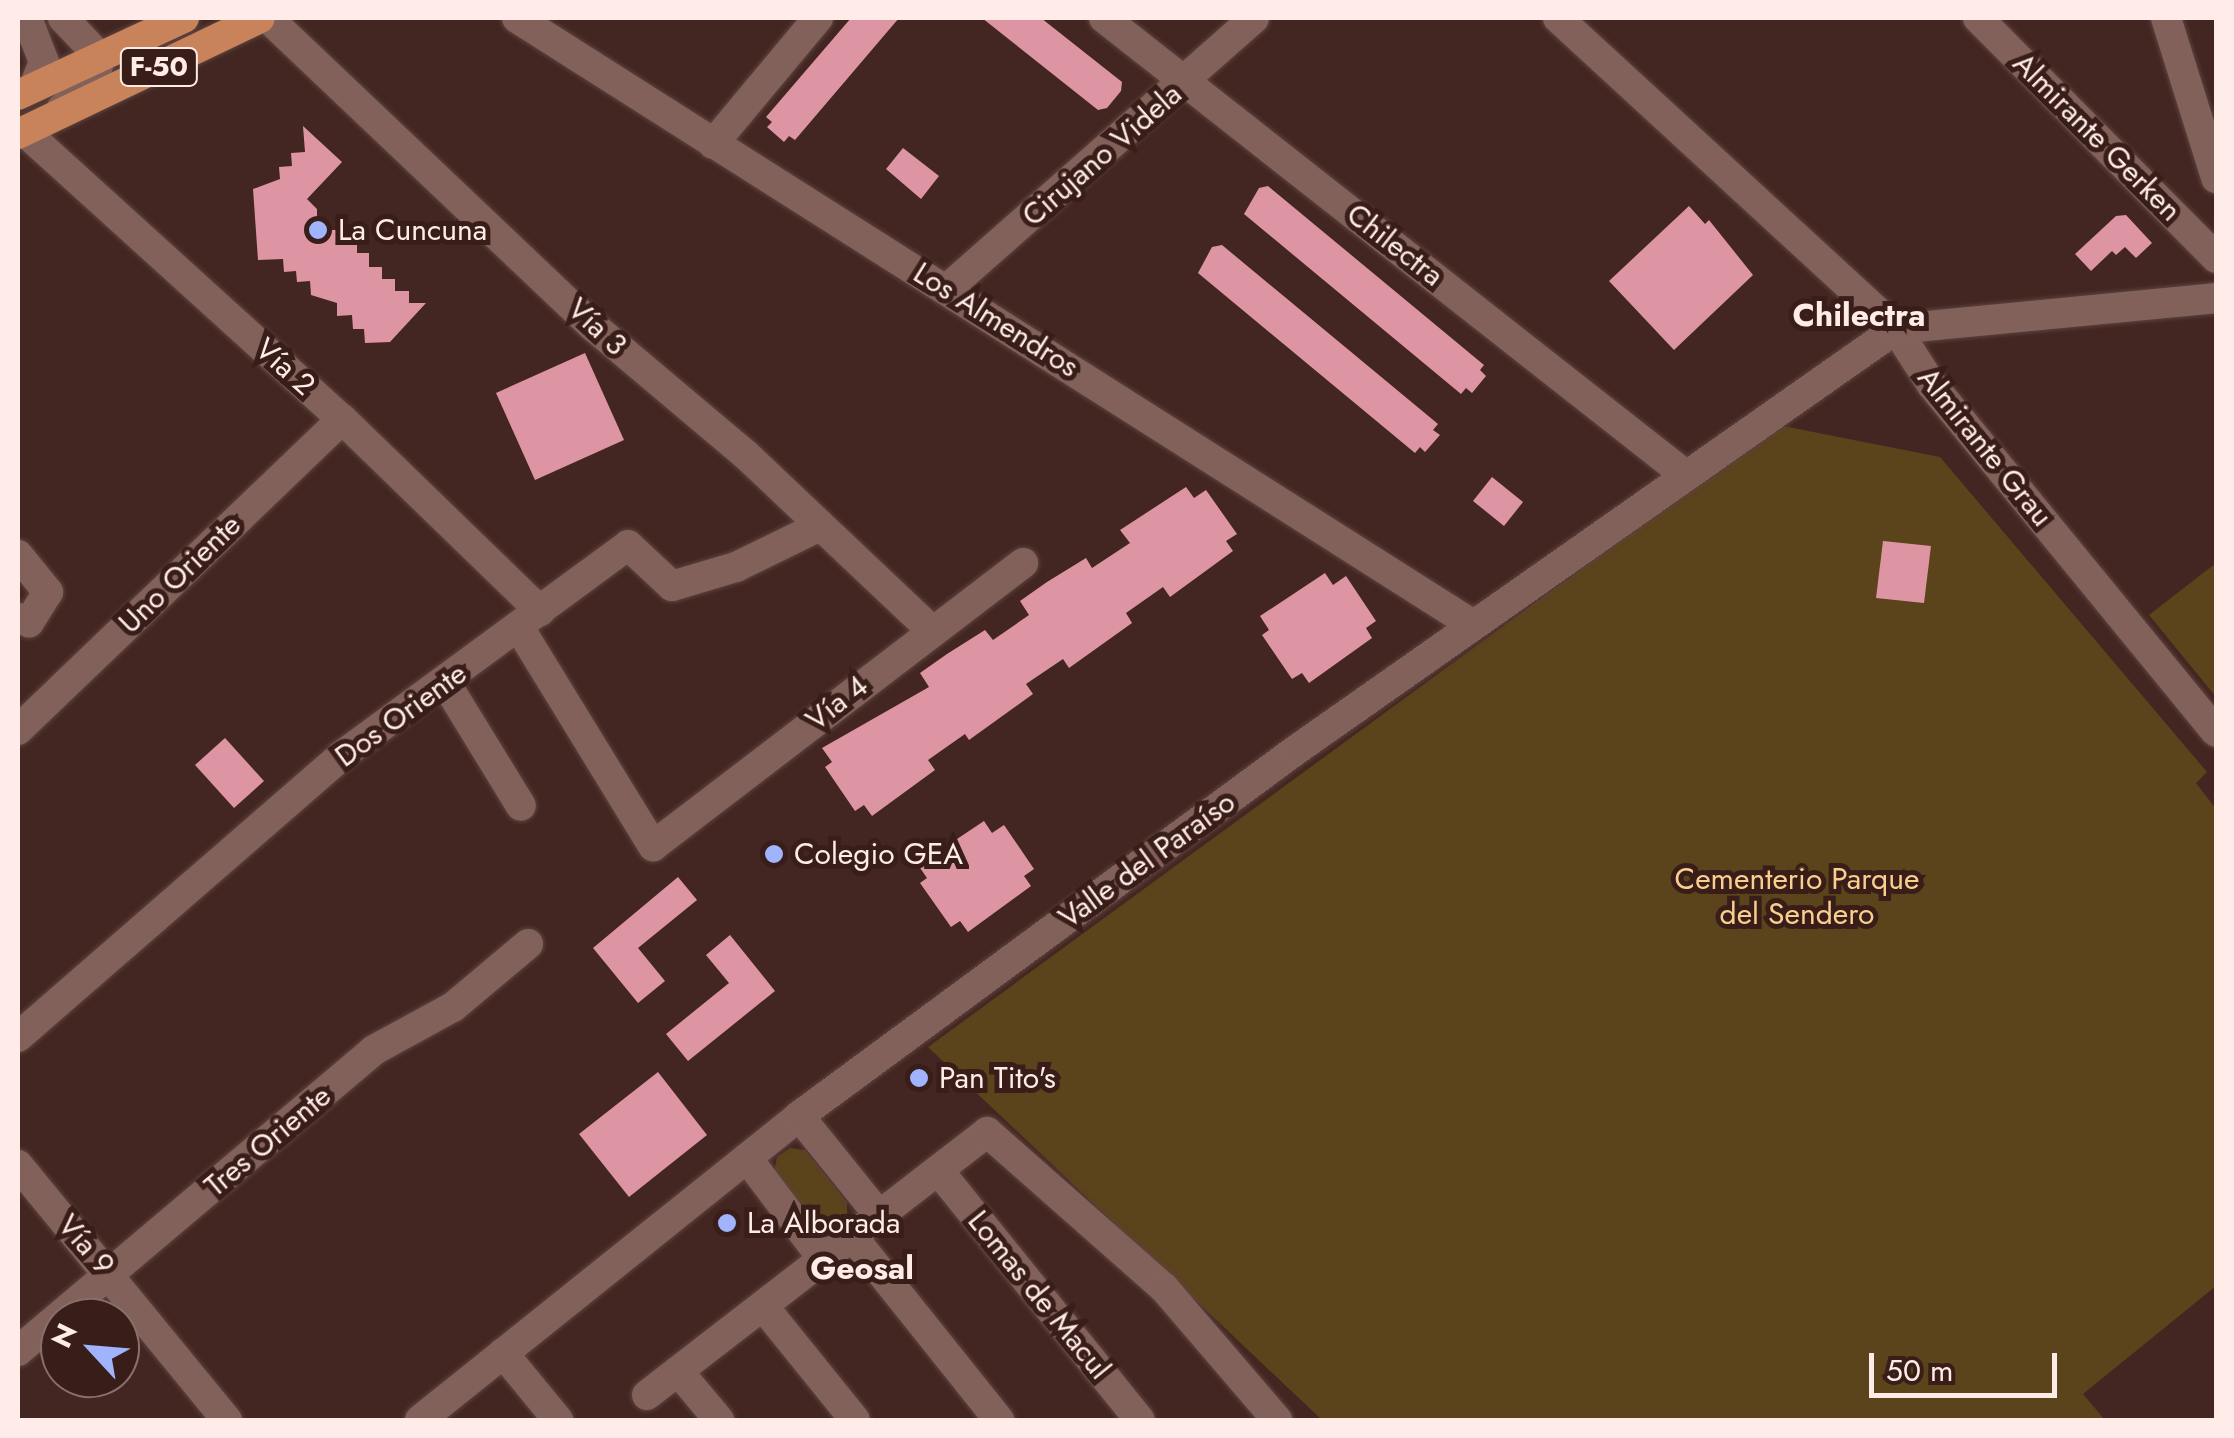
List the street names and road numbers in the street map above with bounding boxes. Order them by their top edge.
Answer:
road number: F-50 [119,44,199,90]
street label: Almirante Gerken [2005,45,2189,229]
street label: Cirujano Videla [1015,76,1189,234]
street label: Chilectra [1340,196,1450,294]
street label: Los Almendros [907,255,1085,385]
street label: Vía 3 [560,291,634,363]
street label: Vía 2 [248,331,322,403]
street label: Almirante Grau [1910,360,2060,534]
street label: Uno Oriente [112,507,248,641]
street label: Dos Oriente [328,655,474,775]
street label: Vía 4 [799,668,875,738]
street label: Valle del Paraíso [1052,784,1242,936]
street label: Tres Oriente [198,1078,338,1204]
street label: Lomas de Macul [960,1204,1118,1386]
street label: Vía 9 [50,1207,122,1283]

